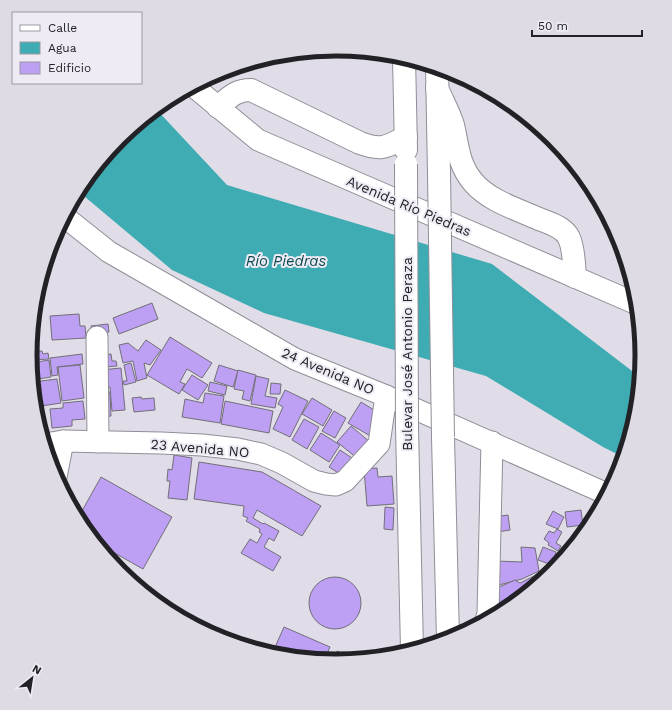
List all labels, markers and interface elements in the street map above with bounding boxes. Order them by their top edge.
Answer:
legend [12,12,142,84]
scale bar [532,12,642,38]
text: 50 m [538,19,568,33]
text: Calle [48,21,77,35]
text: Agua [48,41,77,55]
text: Edificio [48,61,91,75]
street label: Avenida Río Piedras [344,173,474,239]
water label: Río Piedras [246,252,327,270]
street label: Bulevar José Antonio Peraza [399,257,415,451]
street label: 24 Avenida NO [279,344,377,398]
street label: 23 Avenida NO [150,436,250,460]
north arrow [12,658,52,698]
text: N [30,662,44,677]

